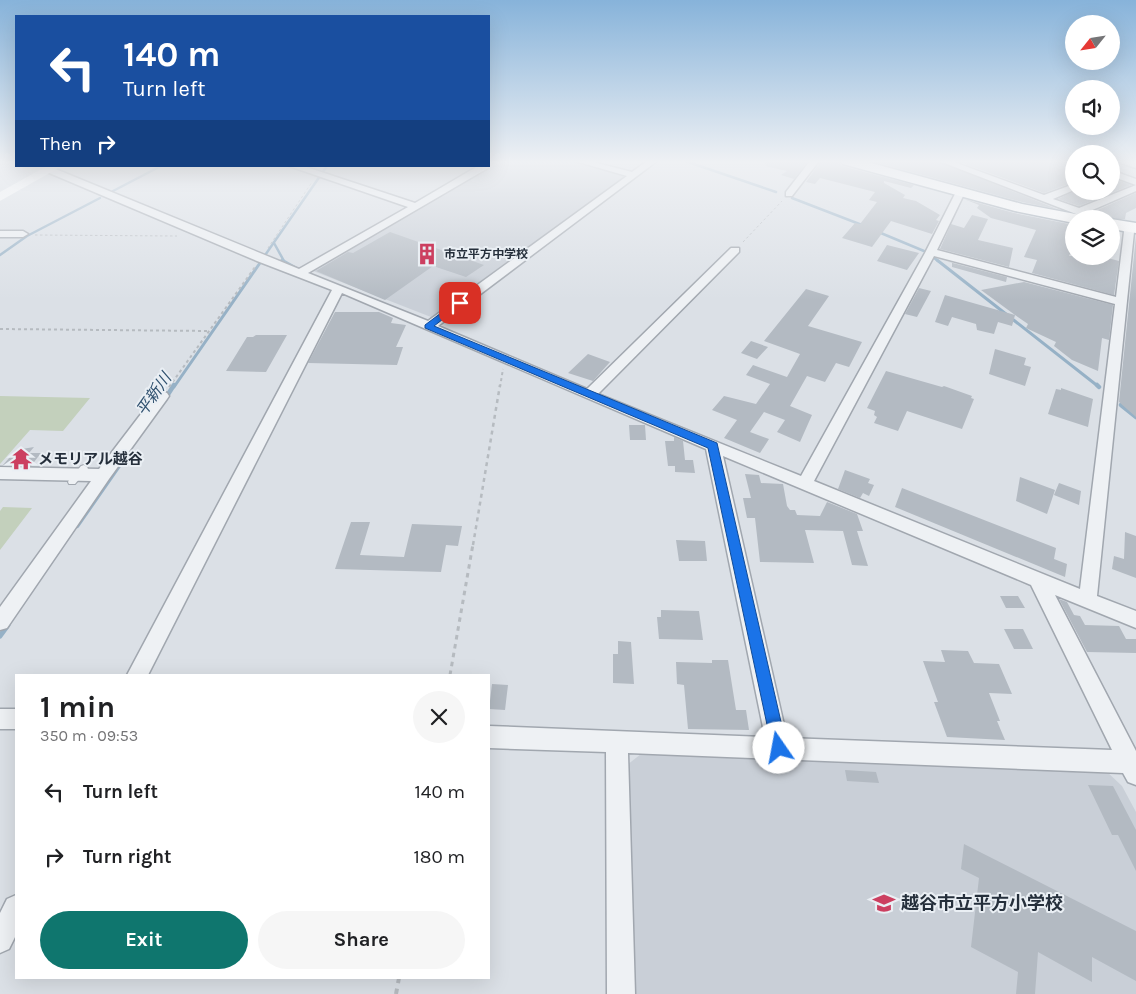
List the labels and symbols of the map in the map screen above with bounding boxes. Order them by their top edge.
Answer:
north arrow [1065,15,1120,70]
building icon: 市立平方中学校 [414,241,440,267]
place label: 市立平方中学校 [444,247,528,261]
pin [439,282,481,324]
water label: 平新川 [132,368,176,419]
temple icon: メモリアル越谷 [8,446,34,472]
place label: メモリアル越谷 [38,450,143,468]
position arrow [752,721,804,773]
school or university icon: 越谷市立平方小学校 [871,890,897,916]
place label: 越谷市立平方小学校 [901,892,1063,914]

